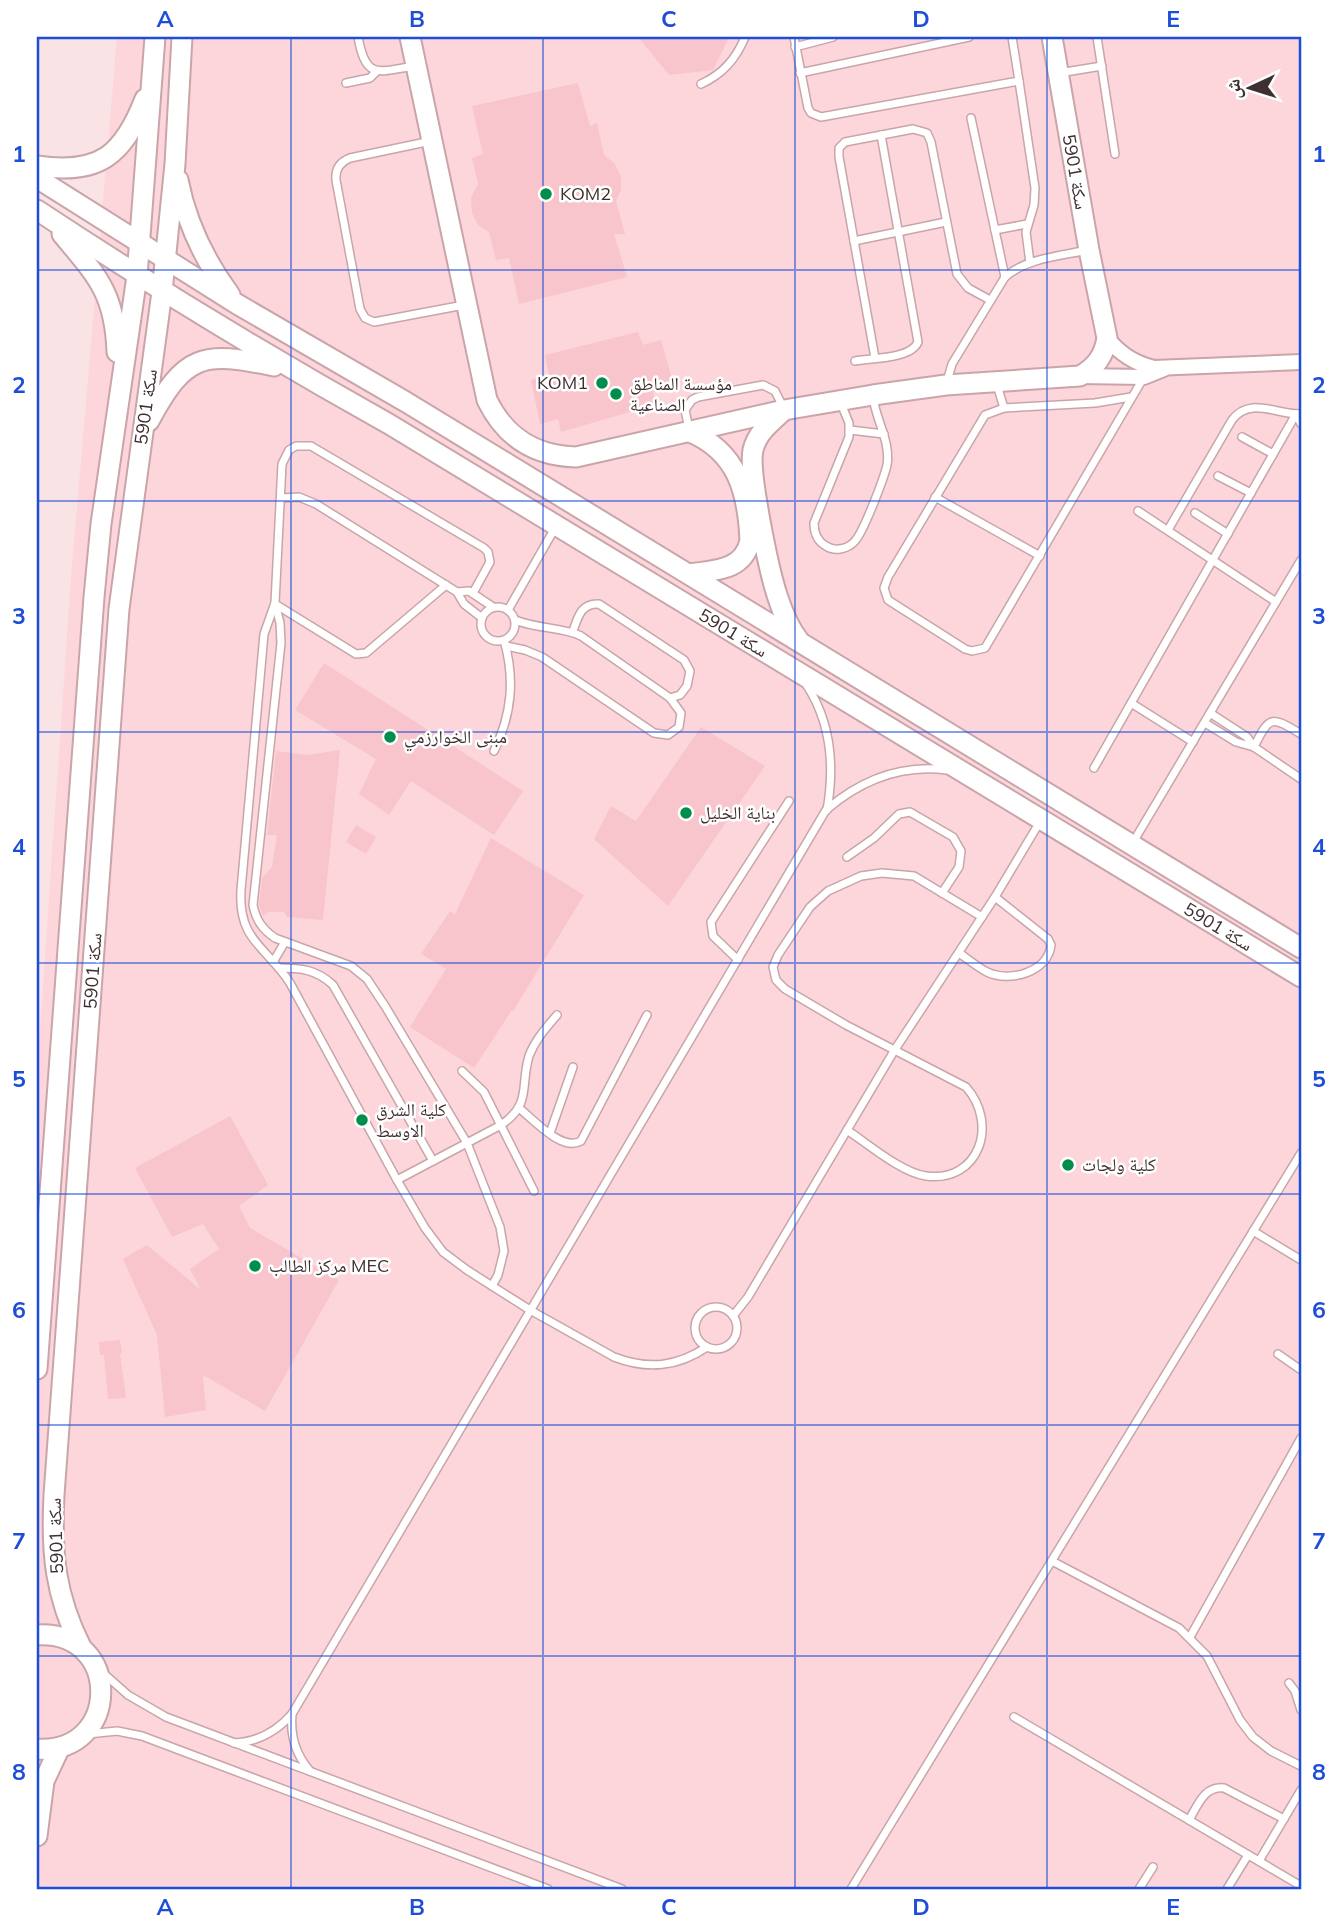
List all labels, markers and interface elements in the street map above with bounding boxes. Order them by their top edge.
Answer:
text: A [156,4,174,33]
text: B [409,4,425,33]
text: C [661,4,677,33]
text: D [912,4,930,33]
text: E [1166,4,1180,33]
north arrow [1216,52,1286,122]
text: ش [1220,78,1246,100]
street label: سكة 5901 [1058,132,1093,211]
text: 1 [12,139,26,168]
text: 1 [1312,139,1326,168]
place label: KOM2 [560,182,611,205]
marker: KOM2 [538,186,554,202]
street label: سكة 5901 [129,368,162,446]
text: 2 [12,370,26,399]
text: 2 [1312,370,1326,399]
place label: KOM1 [537,371,588,394]
place label: مؤسسة المناطق الصناعية [630,372,732,416]
marker: KOM1 [594,375,610,391]
marker: مؤسسة المناطق الصناعية [608,386,624,402]
text: 3 [12,601,26,630]
text: 3 [1312,601,1326,630]
street label: سكة 5901 [695,603,772,662]
place label: مبنى الخوارزمي [404,725,507,752]
marker: مبنى الخوارزمي [382,729,398,745]
place label: بناية الخليل [700,801,775,824]
marker: بناية الخليل [678,805,694,821]
text: 4 [12,832,26,861]
text: 4 [1312,832,1326,861]
street label: سكة 5901 [1180,897,1257,956]
street label: سكة 5901 [78,932,107,1010]
text: 5 [12,1064,26,1093]
text: 5 [1312,1064,1326,1093]
place label: كلية الشرق الاوسط [376,1098,447,1142]
marker: كلية الشرق الاوسط [354,1112,370,1128]
place label: كلية ولجات [1082,1153,1156,1176]
marker: كلية ولجات [1060,1157,1076,1173]
place label: مركز الطالب MEC [269,1254,389,1277]
marker: مركز الطالب MEC [247,1258,263,1274]
text: 6 [12,1295,26,1324]
text: 6 [1312,1295,1326,1324]
street label: سكة 5901 [43,1498,68,1574]
text: 7 [12,1526,26,1555]
text: 7 [1312,1526,1326,1555]
text: 8 [12,1757,26,1786]
text: 8 [1312,1757,1326,1786]
text: A [156,1892,174,1921]
text: B [409,1892,425,1921]
text: C [661,1892,677,1921]
text: D [912,1892,930,1921]
text: E [1166,1892,1180,1921]

